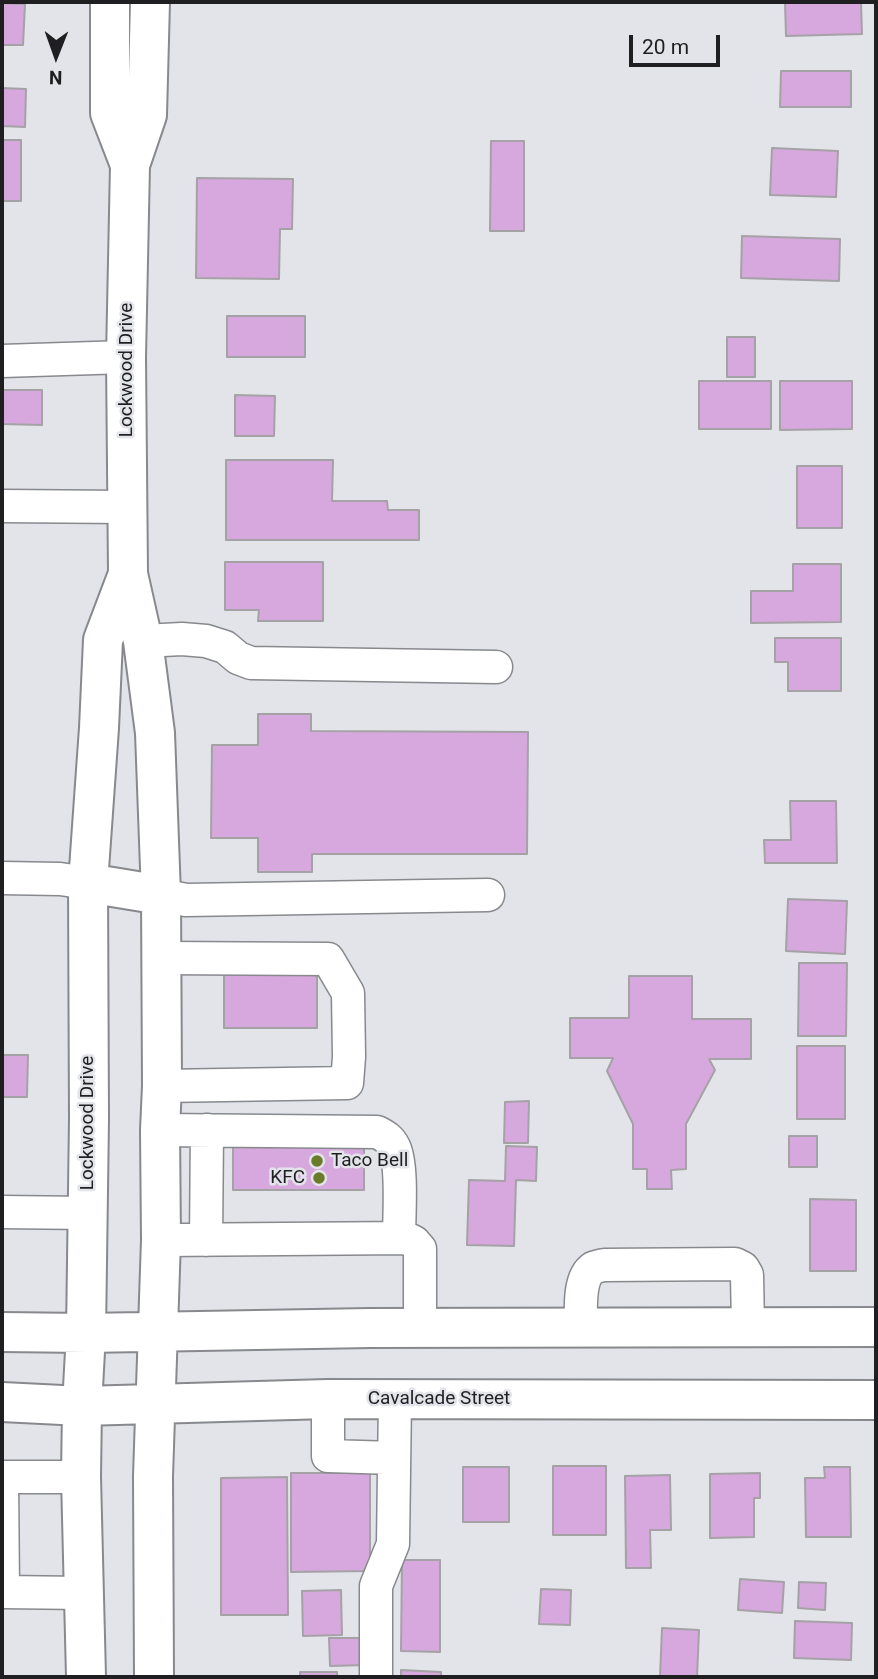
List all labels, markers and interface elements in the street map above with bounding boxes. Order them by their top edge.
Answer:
north arrow [21,21,91,91]
scale bar [633,21,724,65]
text: 20 m [642,35,689,59]
text: N [49,66,63,89]
street label: Lockwood Drive [116,303,138,437]
street label: Lockwood Drive [77,1056,99,1190]
place label: Taco Bell [331,1150,408,1172]
marker: Taco Bell [309,1153,325,1169]
place label: KFC [270,1167,305,1189]
marker: KFC [311,1170,327,1186]
street label: Cavalcade Street [368,1388,510,1410]

